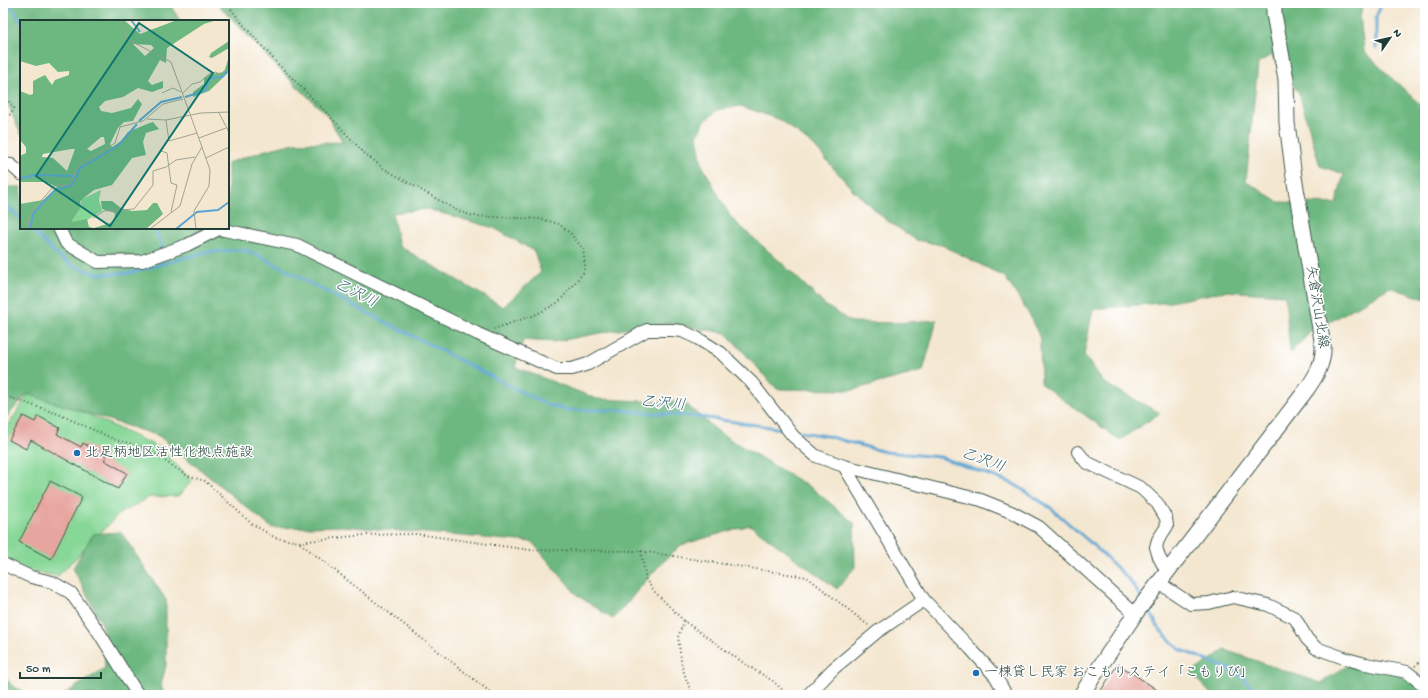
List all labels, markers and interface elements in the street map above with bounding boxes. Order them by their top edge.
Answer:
north arrow [1370,18,1410,58]
inset map [20,20,229,229]
text: N [1390,27,1404,40]
street label: 矢倉沢山北線 [1301,264,1331,350]
water label: 乙沢川 [332,276,380,312]
water label: 乙沢川 [640,393,686,415]
place label: 北足柄地区活性化拠点施設 [85,445,253,462]
water label: 乙沢川 [959,445,1007,477]
marker: 北足柄地区活性化拠点施設 [72,448,82,458]
scale bar [20,654,101,680]
text: 50 m [26,663,51,677]
place label: 一棟貸し民家 おこもりステイ「こもりび」 [984,665,1254,682]
marker: 一棟貸し民家 おこもりステイ「こもりび」 [971,668,981,678]

